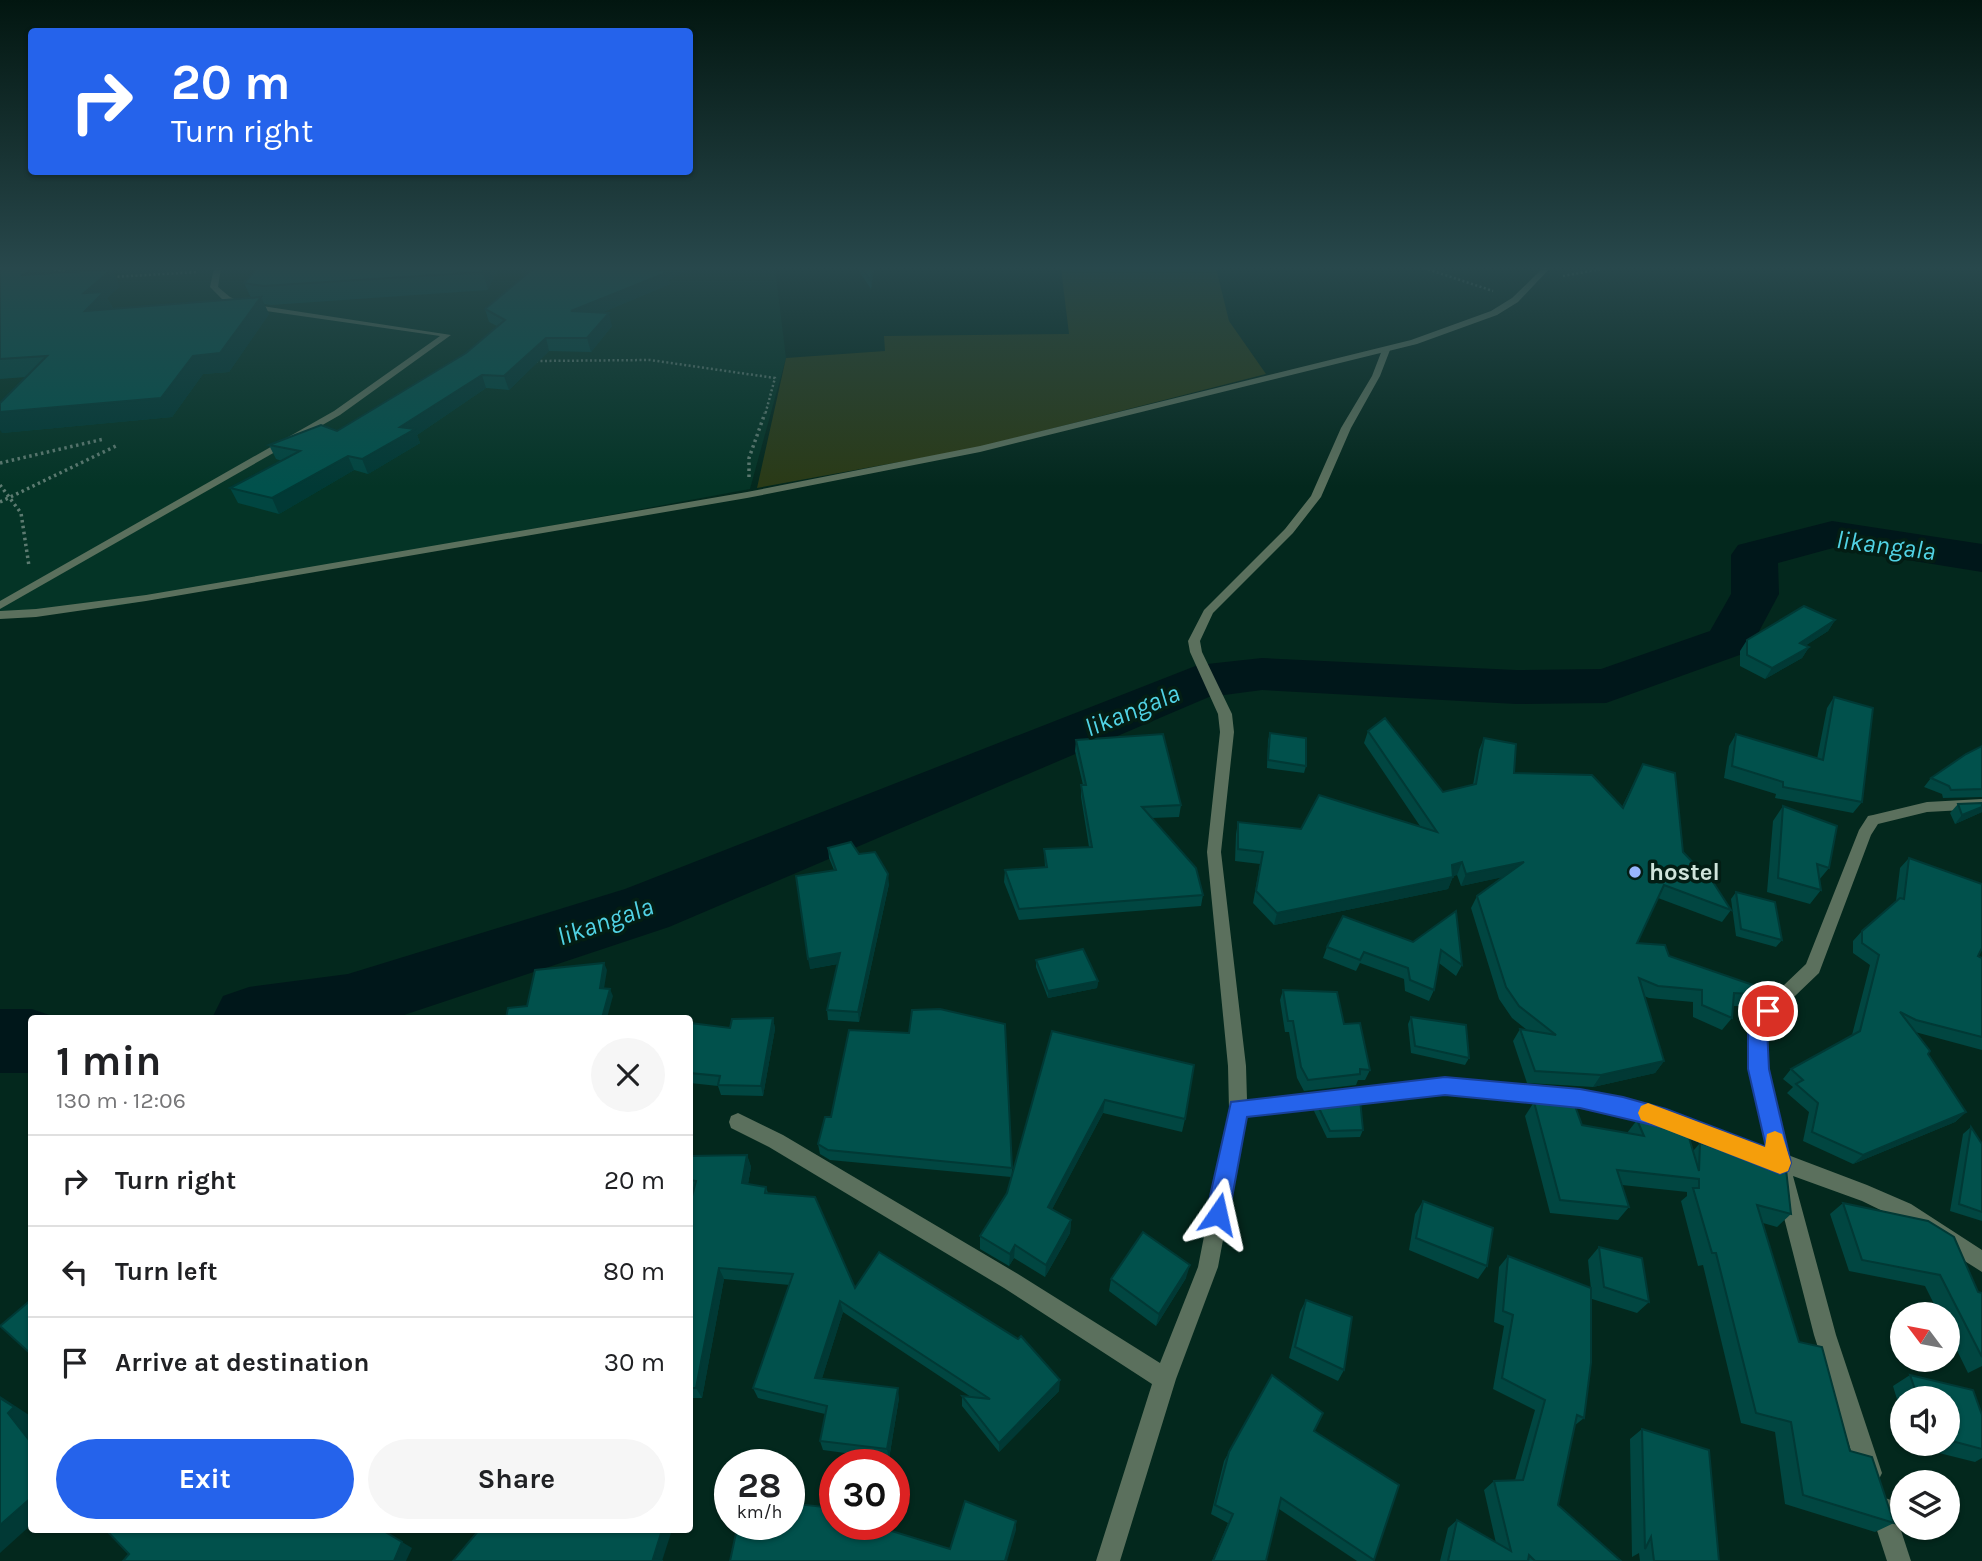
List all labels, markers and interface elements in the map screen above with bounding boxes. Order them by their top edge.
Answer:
text: 20 m [171,54,291,111]
icon: right [56,56,147,147]
text: Turn right [171,113,313,150]
water label: likangala [1834,524,1937,567]
water label: likangala [1080,677,1184,744]
place label: hostel [1649,858,1720,886]
marker: hostel [1627,864,1643,880]
water label: likangala [553,891,657,952]
pin [1738,981,1798,1041]
icon: arrive [1749,992,1787,1030]
text: 1 min [56,1036,161,1086]
button: close [591,1038,665,1112]
text: 130 m · 12:06 [56,1087,186,1114]
icon: right [56,1162,94,1200]
text: Turn right [115,1165,236,1196]
text: 20 m [604,1165,665,1196]
position arrow [1181,1177,1255,1251]
icon: left [56,1253,94,1291]
text: Turn left [115,1256,217,1287]
text: 80 m [603,1256,665,1287]
north arrow [1890,1302,1960,1372]
map controls [1890,1302,1960,1540]
icon: arrive [56,1344,94,1382]
text: Arrive at destination [115,1347,369,1378]
text: 30 m [604,1347,665,1378]
button: sound [1890,1386,1960,1456]
button: Exit [56,1439,354,1519]
button: Share [368,1439,665,1519]
speed limit sign: 30 [819,1449,910,1540]
text: 28 [738,1465,781,1506]
button: layers [1890,1470,1960,1540]
text: km/h [737,1501,782,1523]

